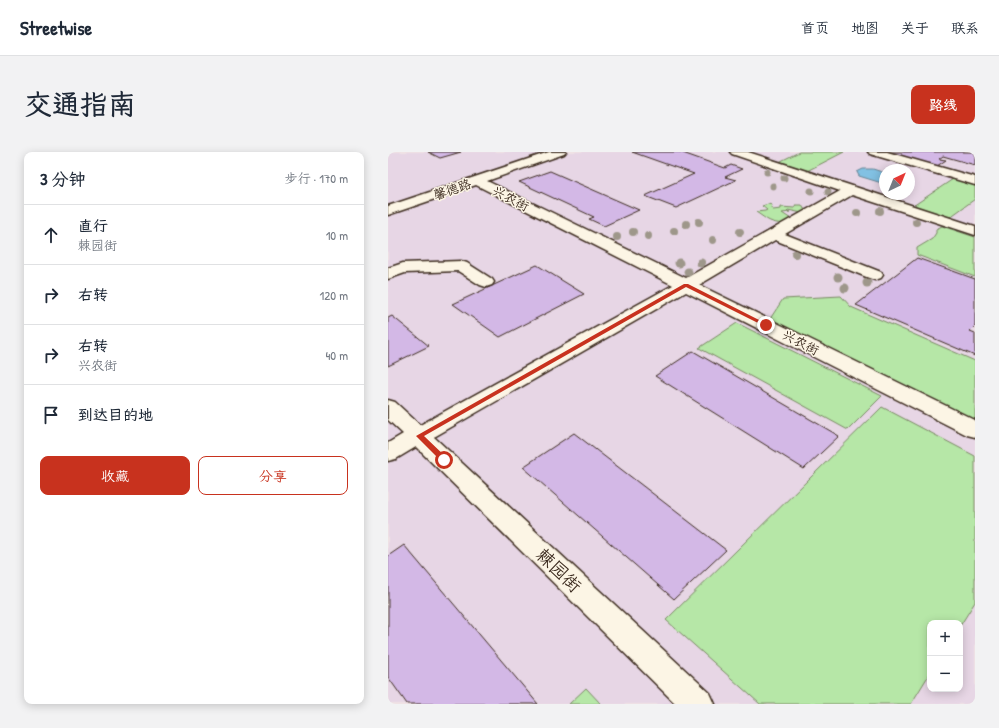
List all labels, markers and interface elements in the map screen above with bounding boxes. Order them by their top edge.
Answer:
text: Streetwise [20,15,92,41]
text: 首页 [801,18,829,37]
text: 地图 [851,18,879,37]
text: 关于 [901,18,929,37]
text: 联系 [951,18,979,37]
text: 交通指南 [24,85,136,123]
button: 路线 [911,85,975,124]
north arrow [879,164,915,200]
text: 3 分钟 [40,167,86,190]
text: 步行 · 170 m [285,169,348,187]
street label: 馨德路 [431,174,473,204]
street label: 兴农街 [490,181,532,215]
text: 直行 [78,215,108,236]
icon: ahead [40,224,62,246]
text: 10 m [326,226,348,244]
text: 棘园街 [78,236,117,254]
icon: right [40,284,62,306]
text: 右转 [78,284,108,305]
text: 120 m [320,286,348,304]
route end [757,316,775,334]
street label: 兴农街 [780,325,822,359]
text: 右转 [78,335,108,356]
icon: right [40,344,62,366]
text: 40 m [325,346,348,364]
text: 兴农街 [78,356,117,374]
icon: arrive [40,404,62,426]
text: 到达目的地 [78,404,153,425]
route start [435,451,453,469]
button: 收藏 [40,456,190,495]
button: 分享 [198,456,348,495]
street label: 棘园街 [531,542,587,598]
map controls [927,620,963,692]
button: + [927,620,963,656]
button: − [927,656,963,692]

